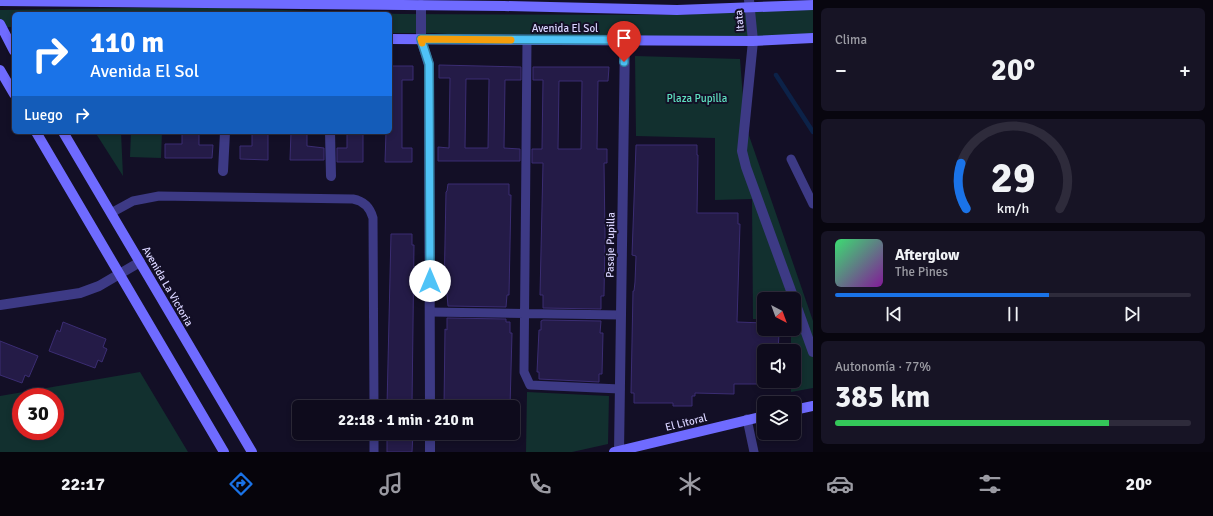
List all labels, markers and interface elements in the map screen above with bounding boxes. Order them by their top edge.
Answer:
street label: Itata [732,9,747,32]
pin [607,21,641,62]
street label: Avenida El Sol [532,22,598,35]
text: 110 m [90,26,164,60]
icon: arrive [613,27,635,49]
icon: right [24,28,76,80]
text: Clima [835,32,867,48]
text: 20° [991,52,1035,89]
text: − [835,57,847,84]
text: + [1179,57,1191,84]
text: Avenida El Sol [90,60,199,82]
park label: Plaza Pupilla [667,92,728,105]
icon: right [71,104,93,126]
text: Luego [24,106,63,124]
text: 29 [991,152,1035,203]
text: km/h [997,199,1029,216]
street label: Pasaje Pupilla [603,212,618,278]
street label: Avenida La Victoria [139,244,196,329]
text: Afterglow [895,246,959,264]
position arrow [409,260,451,302]
text: The Pines [895,264,948,280]
north arrow [757,292,801,336]
map controls [757,292,801,440]
icon: previous [883,303,905,325]
icon: pause [1002,303,1024,325]
icon: next [1121,303,1143,325]
button: sound [757,344,801,388]
text: Autonomía · 77% [835,359,931,375]
text: 385 km [835,379,930,416]
speed limit sign: 30 [12,388,64,440]
button: layers [757,396,801,440]
text: 22:18 · 1 min · 210 m [338,411,474,429]
street label: El Litoral [664,411,708,434]
icon: directions [227,470,255,498]
icon: music [377,470,405,498]
icon: phone [526,470,554,498]
icon: climate [676,470,704,498]
icon: car [826,470,854,498]
icon: filters [976,470,1004,498]
text: 22:17 [61,473,105,495]
text: 20° [1125,473,1152,495]

